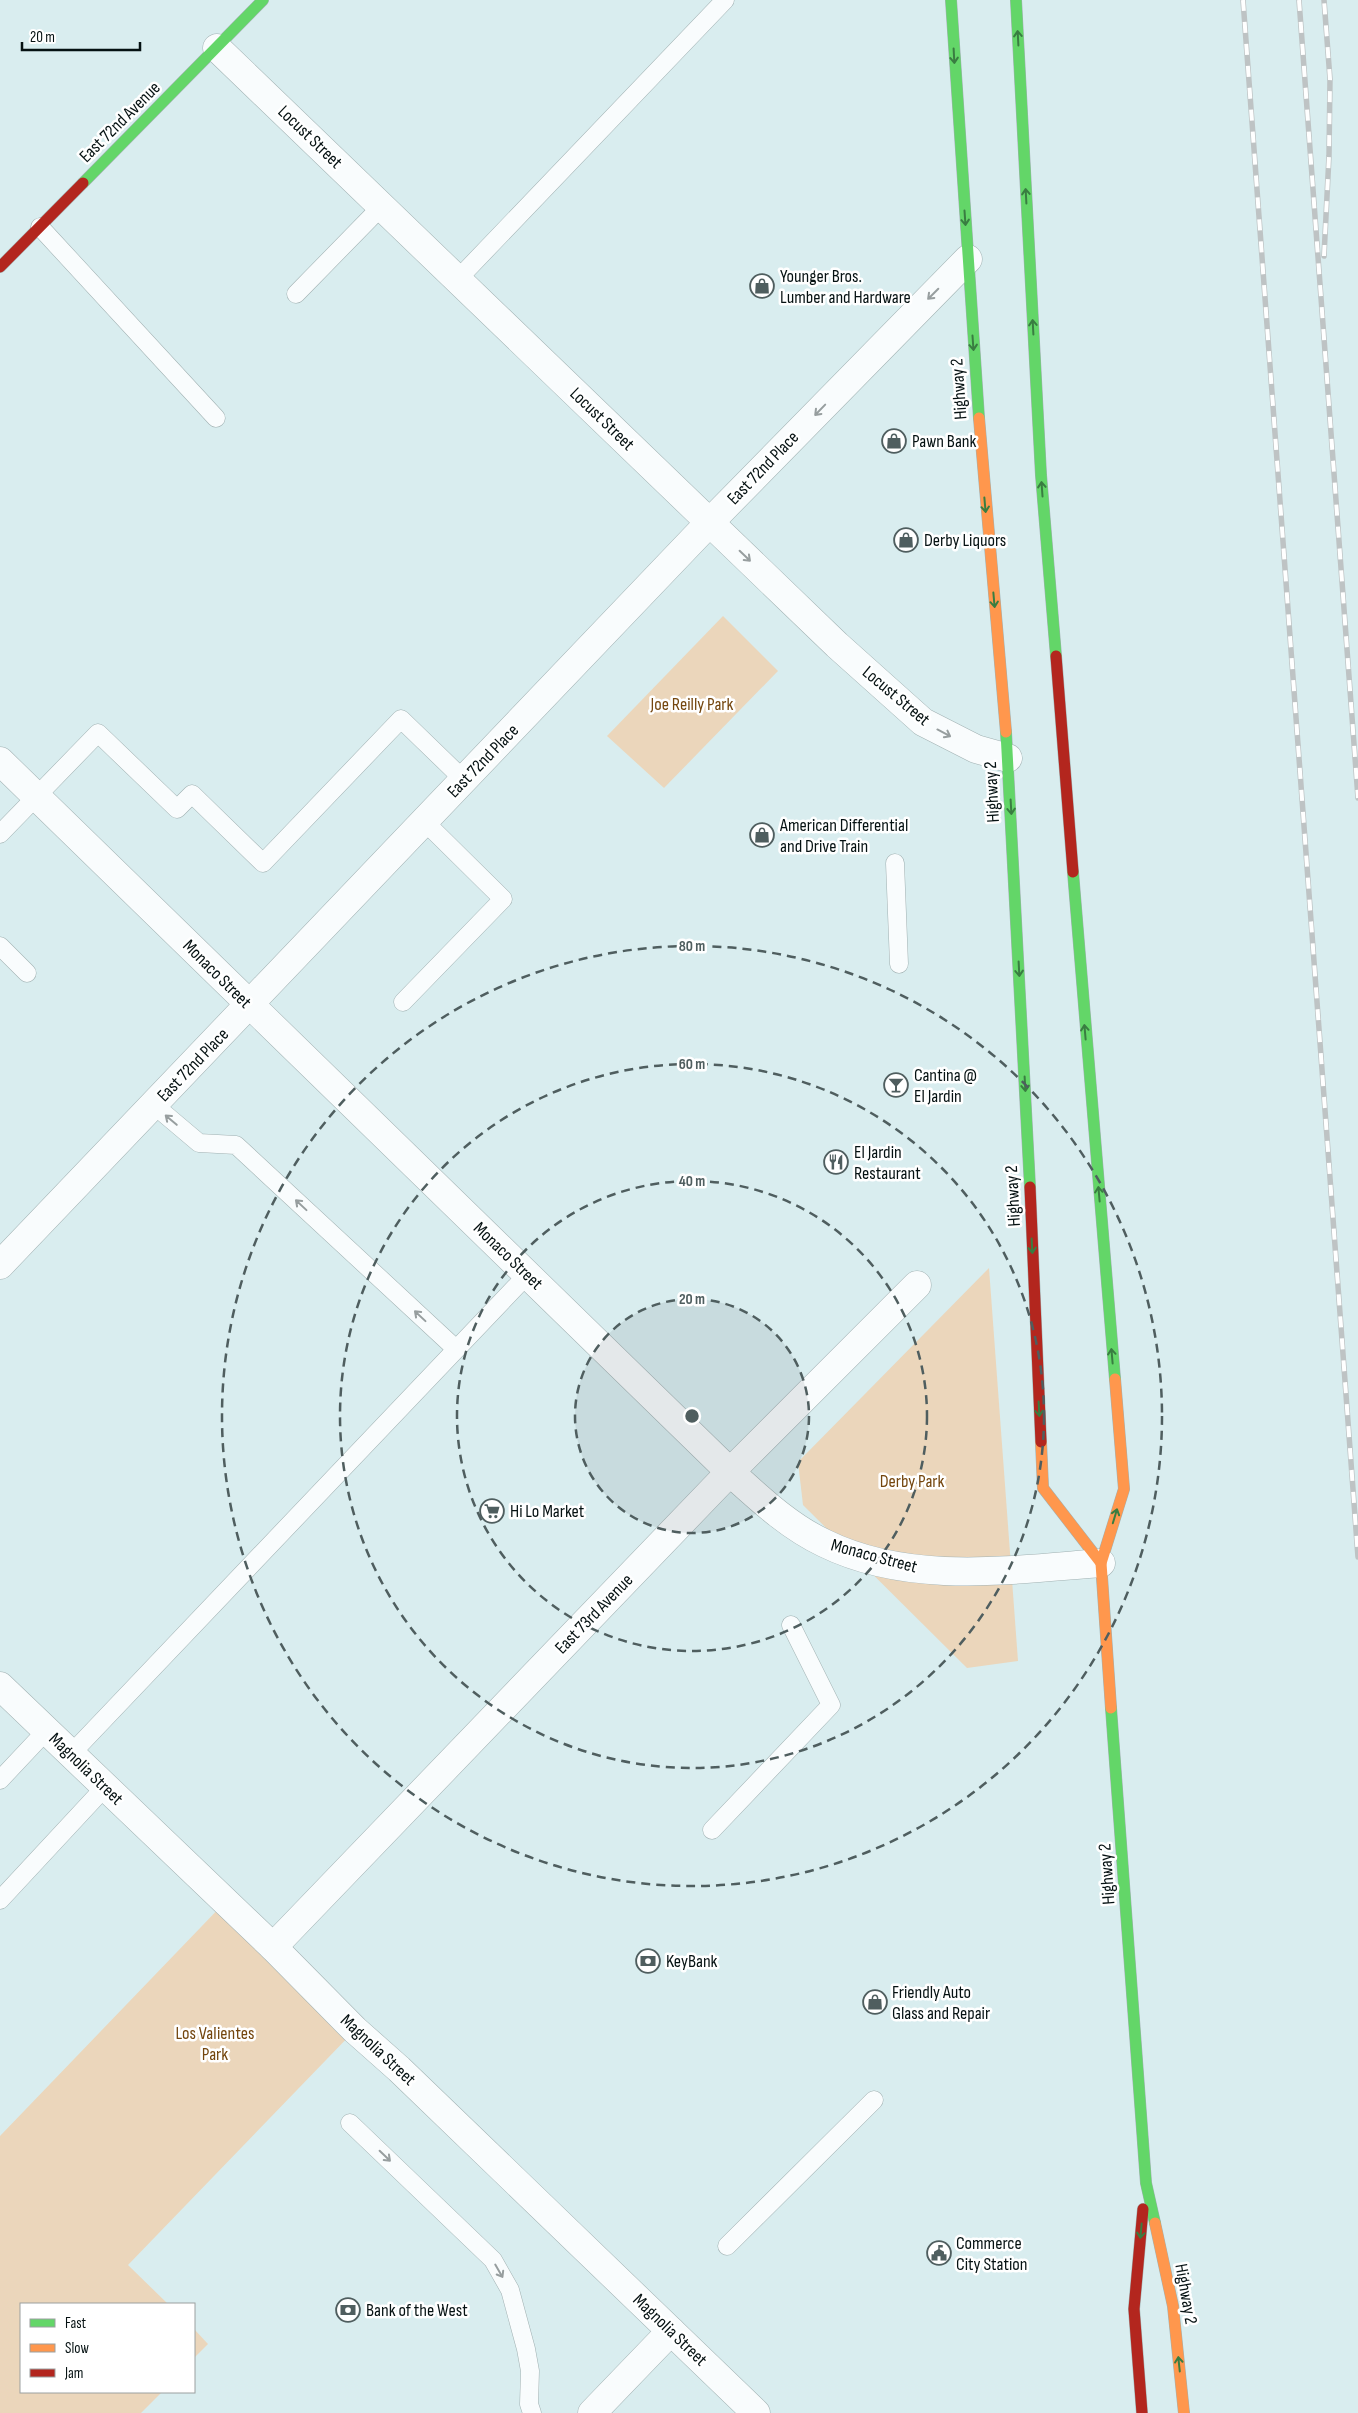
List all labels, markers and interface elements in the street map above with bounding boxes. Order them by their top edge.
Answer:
scale bar [22,20,140,52]
text: 20 m [30,28,55,47]
one-way arrow [1013,31,1022,47]
one-way arrow [950,48,959,64]
street label: East 72nd Avenue [75,77,165,167]
street label: Locust Street [273,101,347,173]
one-way arrow [1022,188,1031,204]
one-way arrow [960,210,969,226]
place label: Younger Bros. Lumber and Hardware [780,266,911,308]
shop icon: Younger Bros. Lumber and Hardware [749,273,775,299]
one-way arrow [927,287,939,300]
one-way arrow [1029,319,1038,335]
one-way arrow [969,334,978,350]
street label: Highway 2 [946,358,972,420]
street label: Locust Street [565,383,639,455]
one-way arrow [813,404,826,416]
street label: East 72nd Place [723,427,803,509]
shop icon: Pawn Bank [881,428,907,454]
place label: Pawn Bank [912,431,977,452]
one-way arrow [1038,481,1047,497]
one-way arrow [980,496,990,512]
shop icon: Derby Liquors [893,527,919,553]
place label: Derby Liquors [924,530,1006,551]
one-way arrow [738,550,751,562]
one-way arrow [989,591,998,607]
street label: Locust Street [858,662,934,731]
park label: Joe Reilly Park [650,694,734,715]
street label: East 72nd Place [443,720,523,802]
one-way arrow [936,729,951,738]
street label: Highway 2 [980,761,1004,823]
one-way arrow [1006,798,1015,814]
place label: American Differential and Drive Train [779,815,908,857]
shop icon: American Differential and Drive Train [749,822,775,848]
street label: Monaco Street [178,935,256,1013]
text: 80 m [679,937,705,956]
one-way arrow [1015,961,1024,977]
street label: East 72nd Place [153,1024,233,1106]
one-way arrow [1081,1024,1090,1040]
text: 60 m [679,1055,705,1074]
place label: Cantina @ El Jardin [914,1065,977,1107]
bar icon: Cantina @ El Jardin [883,1072,909,1098]
one-way arrow [1020,1076,1030,1092]
one-way arrow [165,1114,178,1125]
place label: El Jardin Restaurant [854,1142,921,1184]
restaurant icon: El Jardin Restaurant [823,1149,849,1175]
street label: Highway 2 [1001,1165,1025,1227]
text: 40 m [679,1172,705,1191]
one-way arrow [1094,1186,1104,1202]
one-way arrow [295,1199,308,1211]
street label: Monaco Street [469,1218,547,1295]
one-way arrow [1028,1238,1037,1254]
text: 20 m [679,1290,705,1309]
one-way arrow [414,1310,427,1322]
one-way arrow [1108,1348,1117,1364]
one-way arrow [1035,1400,1044,1416]
centre of rings [683,1407,701,1425]
park label: Derby Park [880,1471,944,1492]
supermarket icon: Hi Lo Market [479,1498,505,1524]
place label: Hi Lo Market [510,1501,585,1522]
one-way arrow [1111,1509,1121,1525]
street label: Monaco Street [829,1534,920,1578]
street label: East 73rd Avenue [551,1570,637,1658]
street label: Magnolia Street [45,1729,128,1810]
street label: Highway 2 [1094,1843,1120,1905]
bank icon: KeyBank [635,1948,661,1974]
place label: KeyBank [666,1951,718,1972]
place label: Friendly Auto Glass and Repair [892,1982,990,2024]
shop icon: Friendly Auto Glass and Repair [862,1989,888,2015]
street label: Magnolia Street [336,2010,420,2090]
park label: Los Valientes Park [176,2023,254,2065]
one-way arrow [379,2150,391,2162]
one-way arrow [1137,2223,1146,2239]
place label: Commerce City Station [956,2233,1027,2275]
public building icon: Commerce City Station [926,2240,952,2266]
street label: Highway 2 [1170,2262,1202,2326]
one-way arrow [495,2264,505,2278]
street label: Magnolia Street [629,2290,712,2371]
bank icon: Bank of the West [335,2297,361,2323]
place label: Bank of the West [366,2300,468,2321]
legend [20,2303,195,2393]
text: Fast [65,2314,87,2333]
text: Slow [65,2339,89,2358]
one-way arrow [1174,2357,1184,2373]
text: Jam [64,2364,83,2383]

